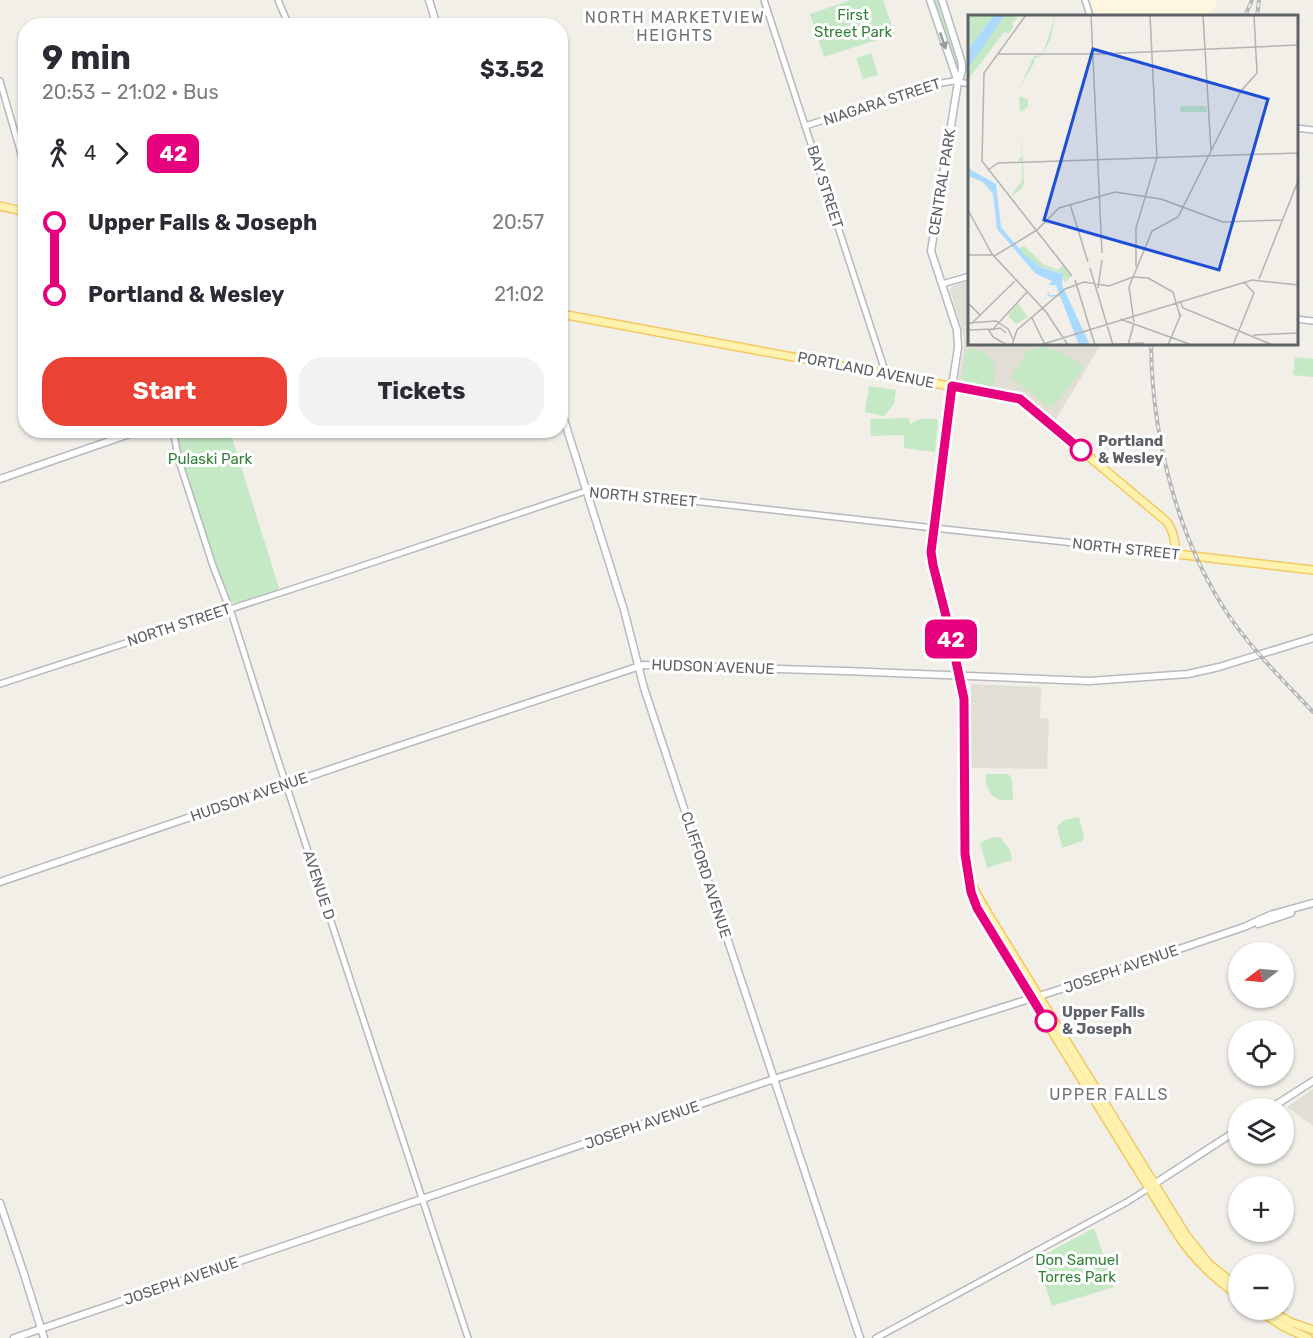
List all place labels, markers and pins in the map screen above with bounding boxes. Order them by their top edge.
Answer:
place label: Portland & Wesley [1098,432,1163,467]
marker: Portland & Wesley [1070,439,1092,461]
place label: Upper Falls & Joseph [1062,1003,1145,1038]
marker: Upper Falls & Joseph [1035,1010,1057,1032]

